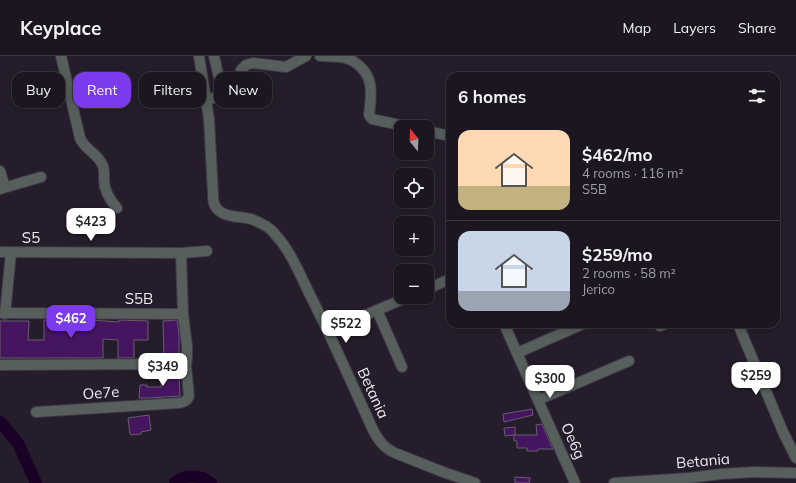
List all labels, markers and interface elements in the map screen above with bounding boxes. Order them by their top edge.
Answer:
text: Keyplace [20,16,101,40]
text: Map [622,19,651,37]
text: Layers [673,19,716,37]
text: Share [738,19,776,37]
chip: Buy [12,72,65,108]
chip: Rent [73,72,131,108]
chip: Filters [139,72,206,108]
chip: New [214,72,272,108]
icon: filters [746,85,768,107]
text: 6 homes [458,86,526,107]
north arrow [394,120,434,160]
map controls [394,120,434,304]
text: $462/mo [582,144,653,165]
icon: home [490,146,538,194]
text: 4 rooms · 116 m² [582,165,683,181]
button: locate [394,168,434,208]
text: S5B [582,181,607,197]
pin: $423 [67,208,115,242]
text: $423 [75,213,107,229]
button: + [394,216,434,256]
street label: S5 [22,228,40,247]
text: $259/mo [582,244,653,265]
icon: home [490,247,538,295]
button: − [394,264,434,304]
text: 2 rooms · 58 m² [582,265,676,281]
text: Jerico [582,281,615,297]
street label: S5B [125,289,153,308]
pin: $462 [47,305,95,339]
text: $462 [55,310,87,326]
pin: $522 [322,310,370,344]
text: $522 [330,315,362,331]
pin: $349 [139,353,187,387]
text: $349 [147,358,179,374]
pin: $259 [732,362,780,396]
street label: Betania [353,364,393,421]
pin: $300 [526,365,574,399]
text: $259 [740,367,772,383]
text: $300 [534,370,566,386]
street label: Oe7e [82,382,120,403]
street label: Oe6g [557,420,590,462]
street label: Betania [675,449,731,472]

